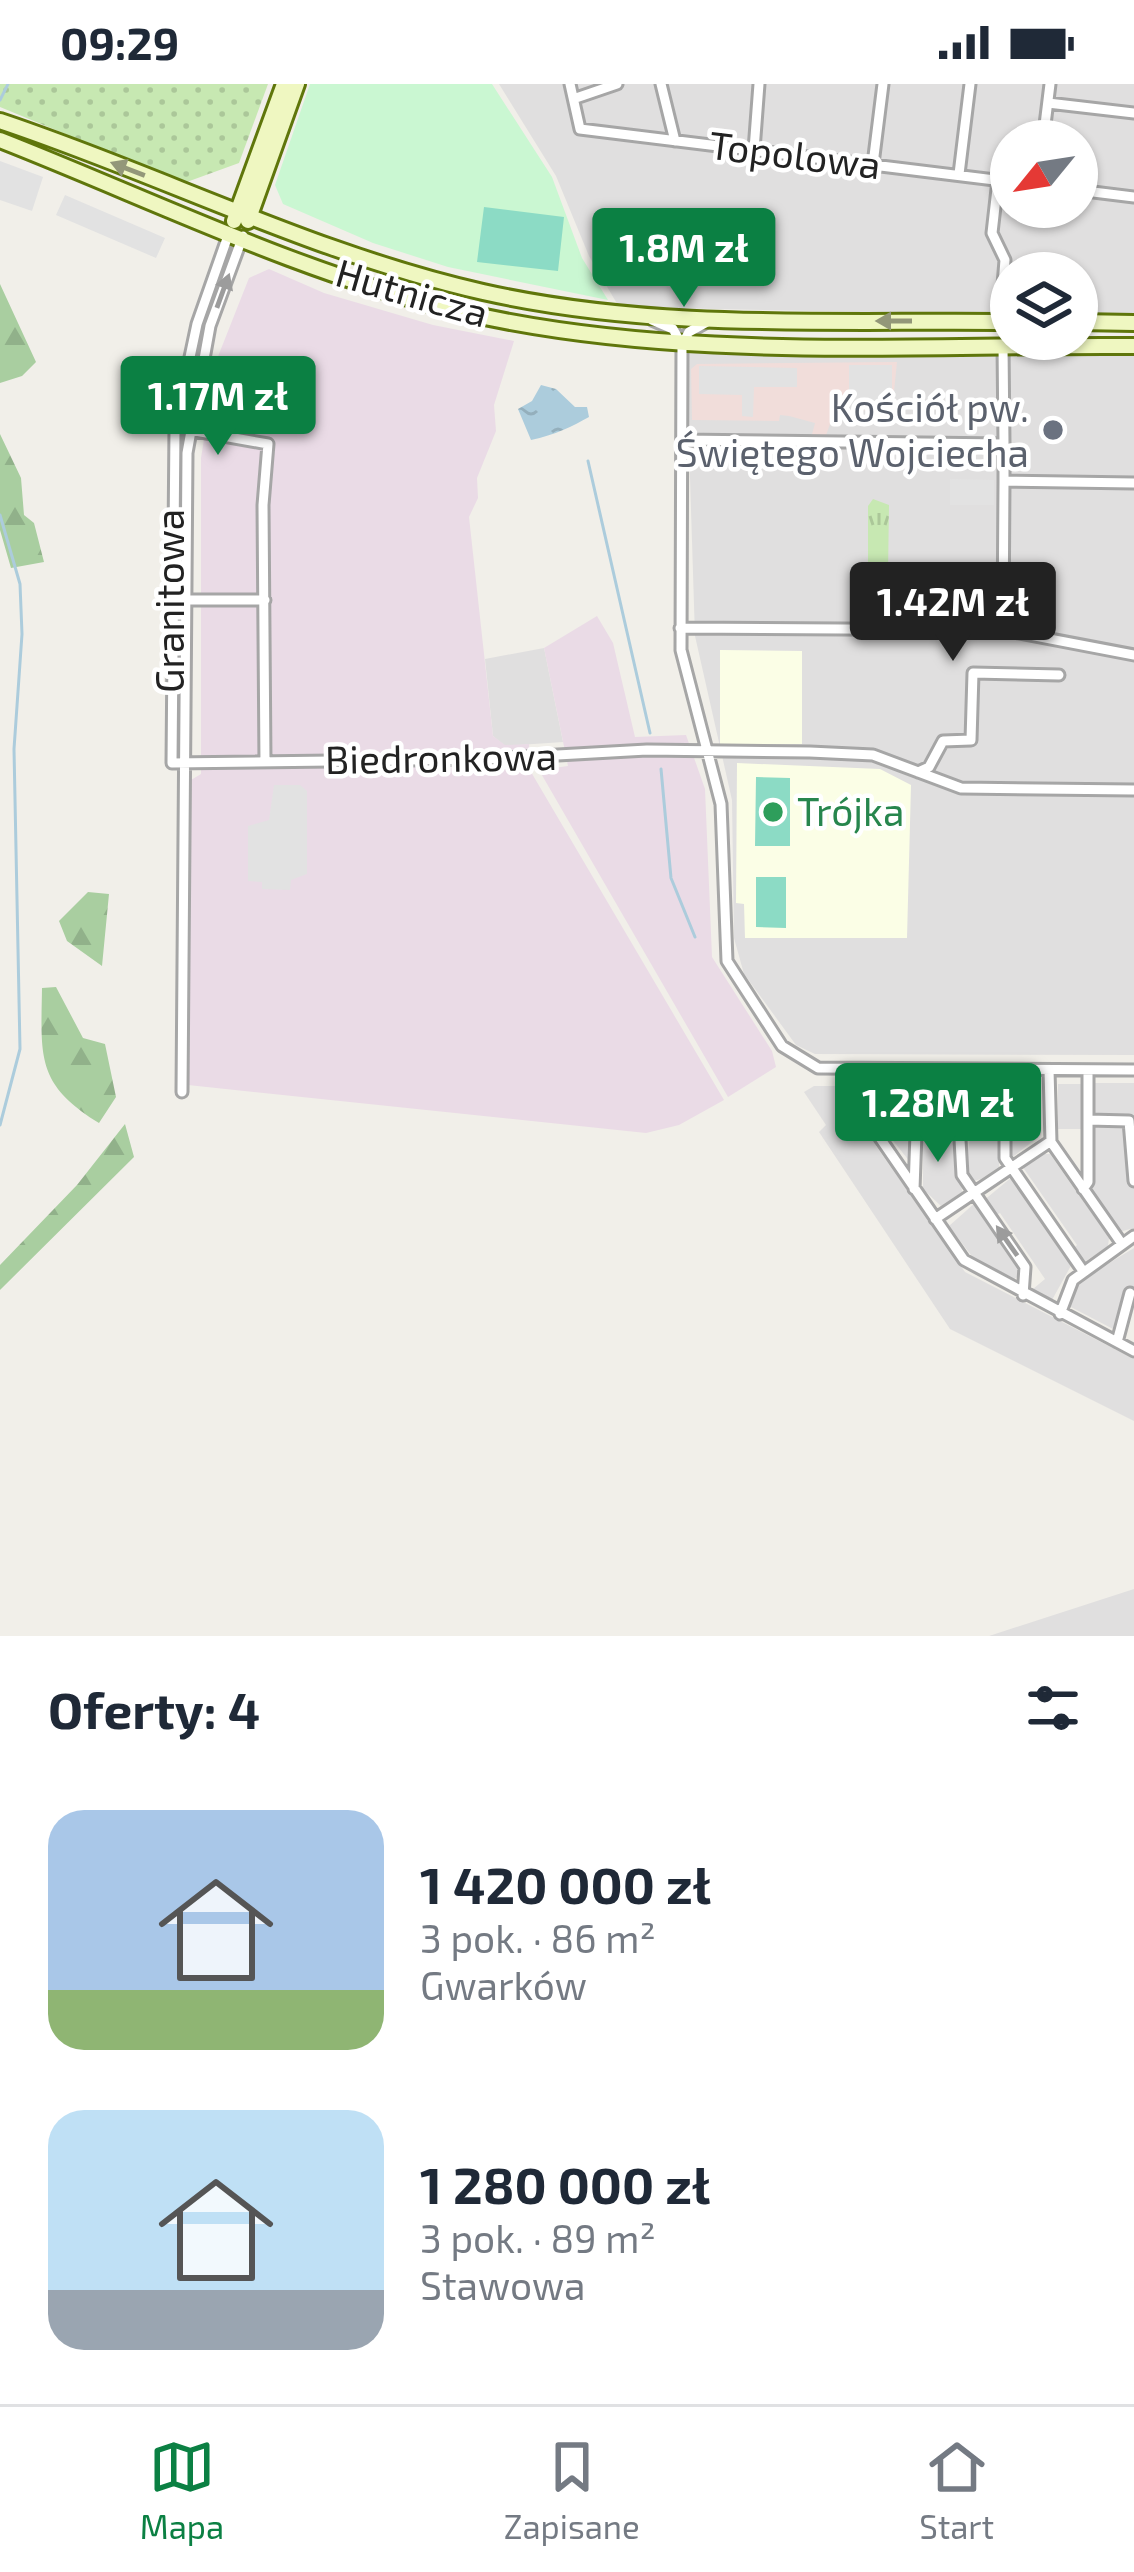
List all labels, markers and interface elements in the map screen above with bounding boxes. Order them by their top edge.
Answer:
text: 09:29 [60,15,179,69]
street label: Topolowa [707,120,884,187]
north arrow [990,120,1098,228]
map controls [990,120,1098,360]
one-way arrow [110,159,146,178]
pin: 1.8M zł [573,208,795,310]
text: 1.8M zł [619,223,749,270]
street label: Hutnicza [331,247,494,336]
button: layers [990,252,1098,360]
one-way arrow [215,273,233,309]
one-way arrow [874,311,912,331]
pin: 1.17M zł [94,356,342,458]
text: 1.17M zł [148,371,288,418]
place label: Kościół pw. Świętego Wojciecha [676,383,1029,475]
marker: Kościół pw. Świętego Wojciecha [1040,417,1066,443]
street label: Granitowa [145,509,192,693]
pin: 1.42M zł [829,562,1077,664]
text: 1.42M zł [877,577,1029,624]
street label: Biedronkowa [325,731,557,782]
place label: Trójka [797,787,904,834]
marker: Trójka [760,799,786,825]
pin: 1.28M zł [814,1063,1062,1165]
text: 1.28M zł [862,1078,1014,1125]
one-way arrow [996,1225,1019,1258]
icon: filters [1020,1675,1086,1741]
text: Oferty: 4 [48,1678,260,1739]
text: 1 420 000 zł [420,1853,711,1914]
icon: home [144,1858,288,2002]
text: 3 pok. · 86 m² [420,1914,656,1961]
text: Gwarków [420,1961,587,2008]
text: 1 280 000 zł [420,2153,710,2214]
icon: home [144,2158,288,2302]
text: 3 pok. · 89 m² [420,2214,656,2261]
text: Stawowa [420,2261,585,2308]
tab: Mapa [140,2434,224,2546]
tab: Zapisane [504,2434,640,2546]
tab: Start [919,2434,994,2546]

